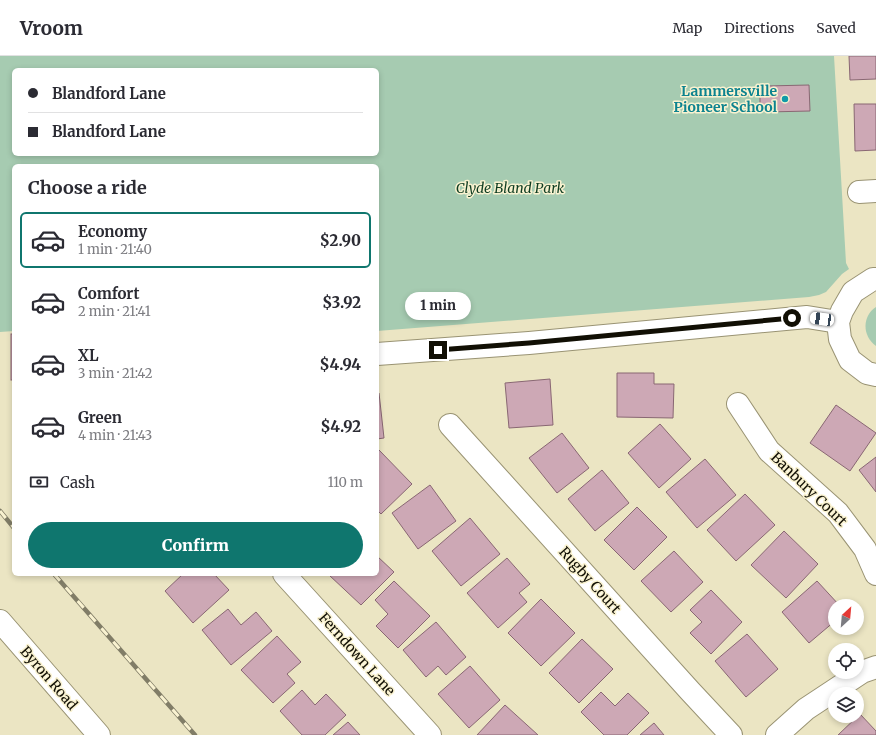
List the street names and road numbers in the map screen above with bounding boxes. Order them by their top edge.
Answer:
street label: Banbury Court [767,448,851,530]
street label: Rugby Court [555,543,625,618]
street label: Ferndown Lane [315,609,399,699]
street label: Byron Road [17,643,82,714]

